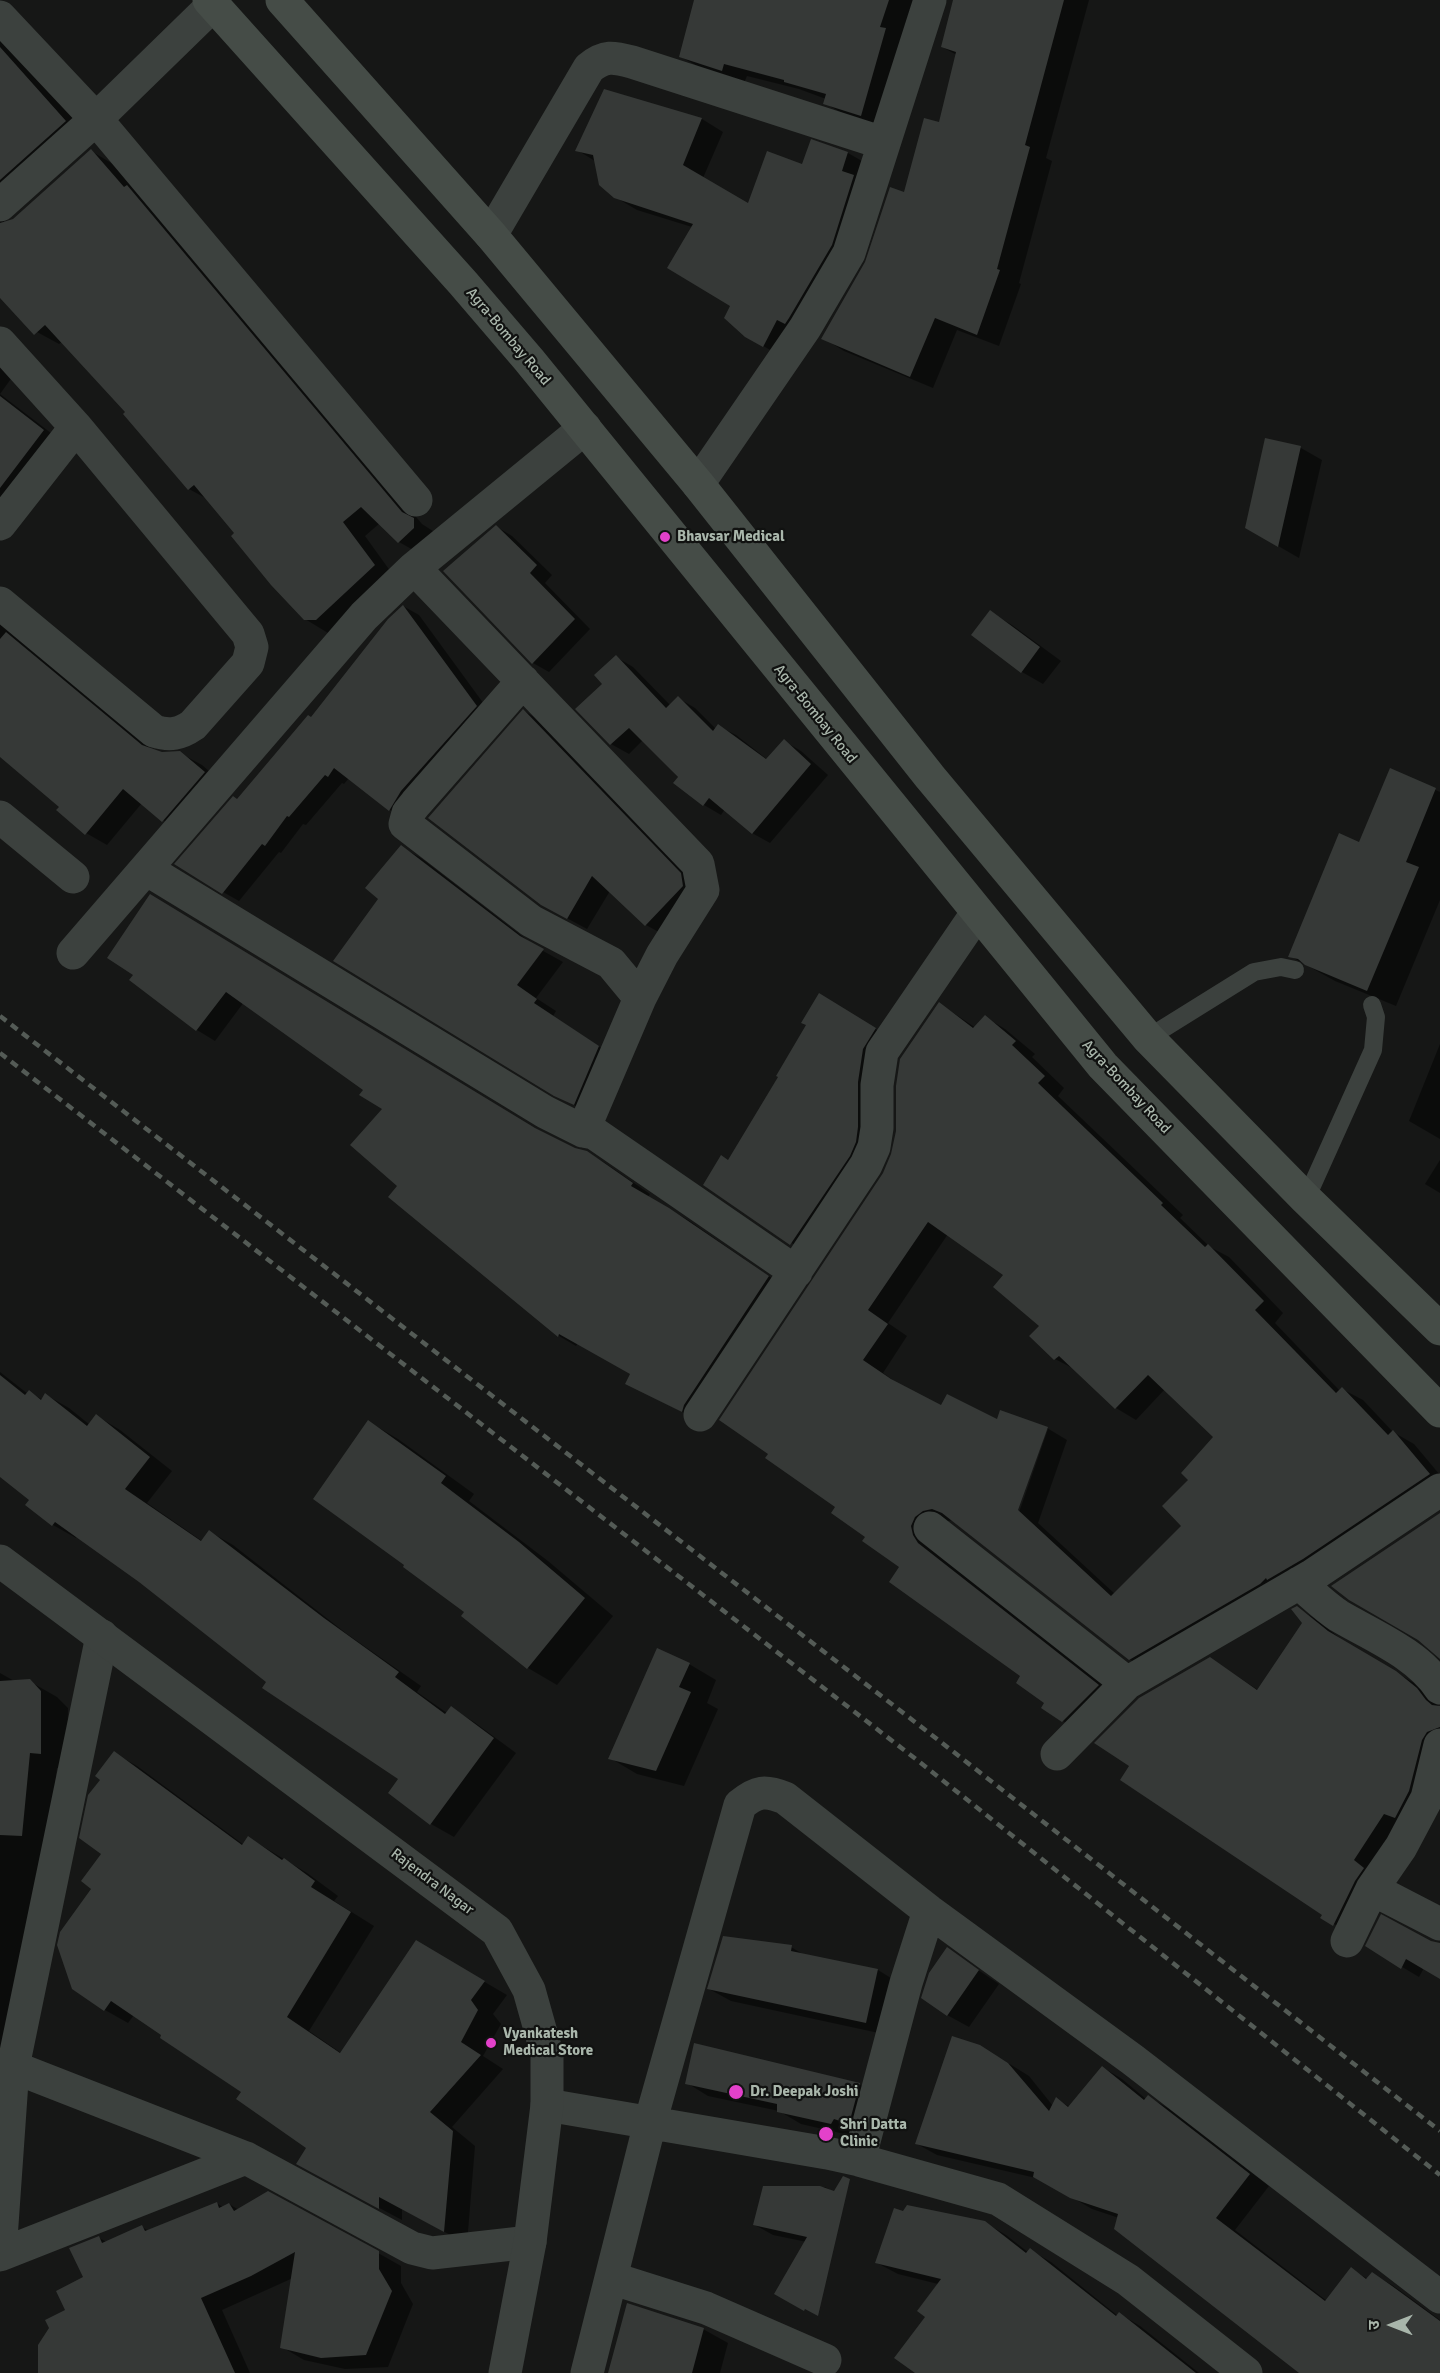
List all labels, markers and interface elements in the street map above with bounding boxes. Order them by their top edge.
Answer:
street label: Agra-Bombay Road [462,285,554,389]
place label: Bhavsar Medical [677,528,785,546]
marker: Bhavsar Medical [658,530,672,544]
street label: Agra-Bombay Road [770,661,860,767]
street label: Agra-Bombay Road [1078,1036,1174,1138]
street label: Rajendra Nagar [387,1845,477,1919]
place label: Vyankatesh Medical Store [503,2025,593,2060]
marker: Vyankatesh Medical Store [484,2036,498,2050]
marker: Dr. Deepak Joshi [727,2083,745,2101]
place label: Dr. Deepak Joshi [750,2083,858,2101]
place label: Shri Datta Clinic [840,2116,907,2151]
marker: Shri Datta Clinic [817,2125,835,2143]
north arrow [1362,2295,1422,2355]
text: उ [1364,2320,1384,2330]

